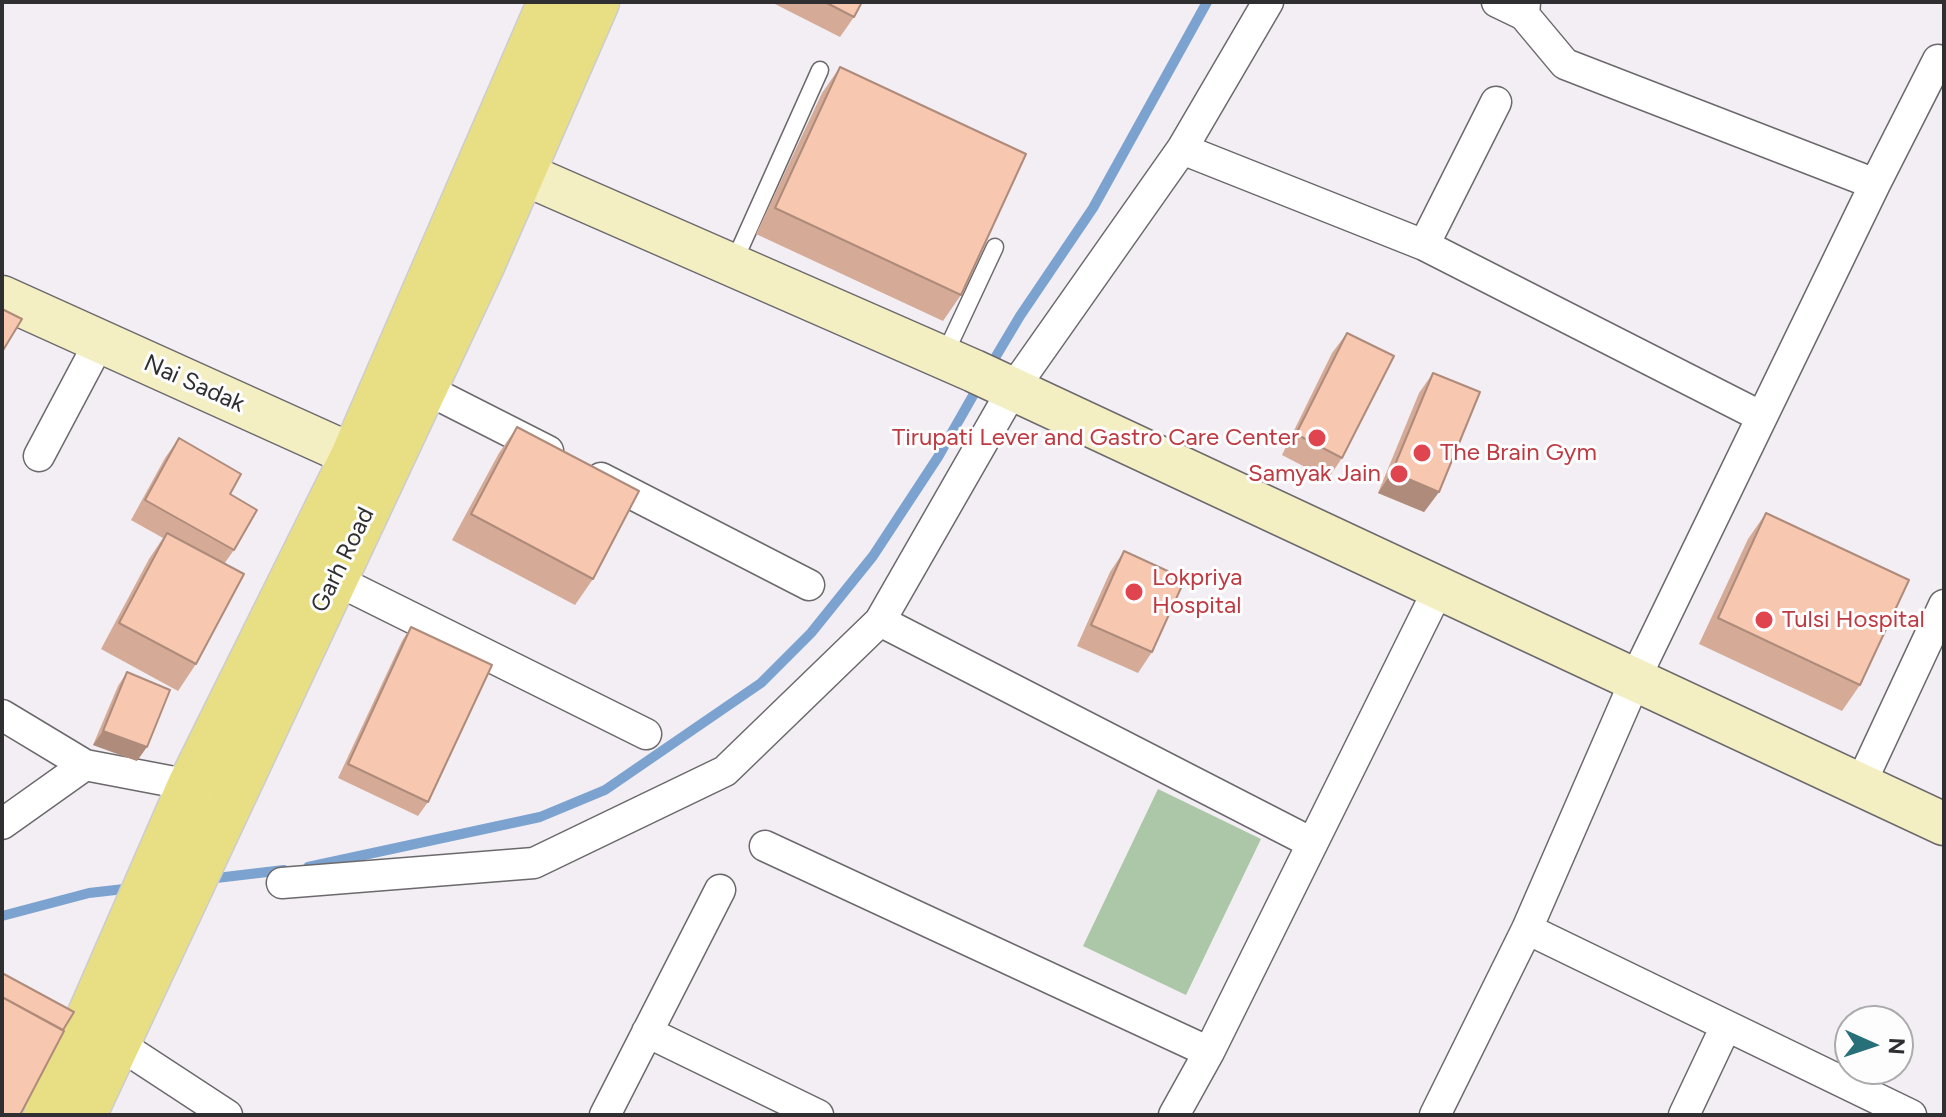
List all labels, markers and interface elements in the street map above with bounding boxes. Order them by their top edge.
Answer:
street label: Nai Sadak [139,349,249,419]
place label: Tirupati Lever and Gastro Care Center [892,424,1299,452]
marker: Tirupati Lever and Gastro Care Center [1306,427,1328,449]
place label: The Brain Gym [1440,439,1597,467]
marker: The Brain Gym [1411,442,1433,464]
place label: Samyak Jain [1248,460,1381,488]
marker: Samyak Jain [1388,463,1410,485]
street label: Garh Road [305,503,381,617]
place label: Lokpriya Hospital [1152,564,1242,620]
marker: Lokpriya Hospital [1123,581,1145,603]
place label: Tulsi Hospital [1782,606,1925,634]
marker: Tulsi Hospital [1753,609,1775,631]
north arrow [1834,1005,1914,1085]
text: N [1883,1037,1910,1055]

